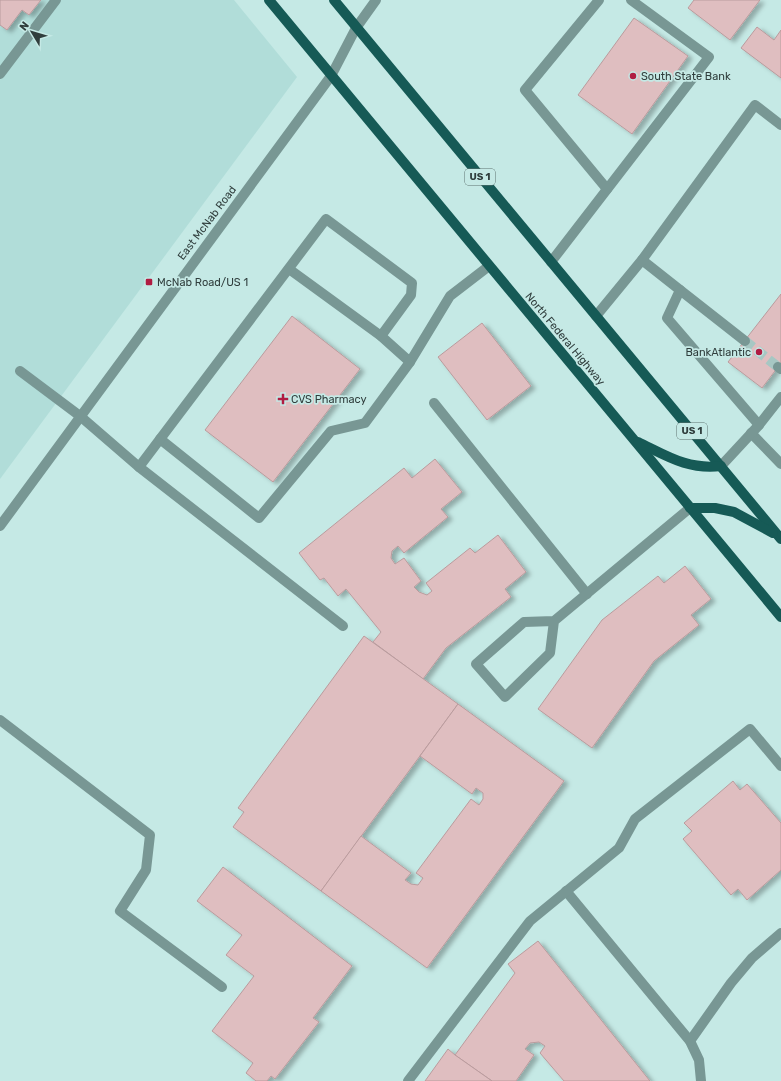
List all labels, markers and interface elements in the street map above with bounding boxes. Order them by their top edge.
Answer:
north arrow [12,12,52,52]
text: N [17,19,32,33]
place label: South State Bank [641,70,731,83]
marker: South State Bank [628,71,638,81]
road number: US 1 [465,169,495,185]
street label: East McNab Road [175,183,239,263]
place label: McNab Road/US 1 [157,276,248,289]
marker: McNab Road/US 1 [144,277,154,287]
street label: North Federal Highway [522,290,608,388]
place label: BankAtlantic [685,346,751,359]
marker: BankAtlantic [754,347,764,357]
place label: CVS Pharmacy [291,393,366,406]
marker: CVS Pharmacy [278,394,288,404]
road number: US 1 [677,423,707,439]

